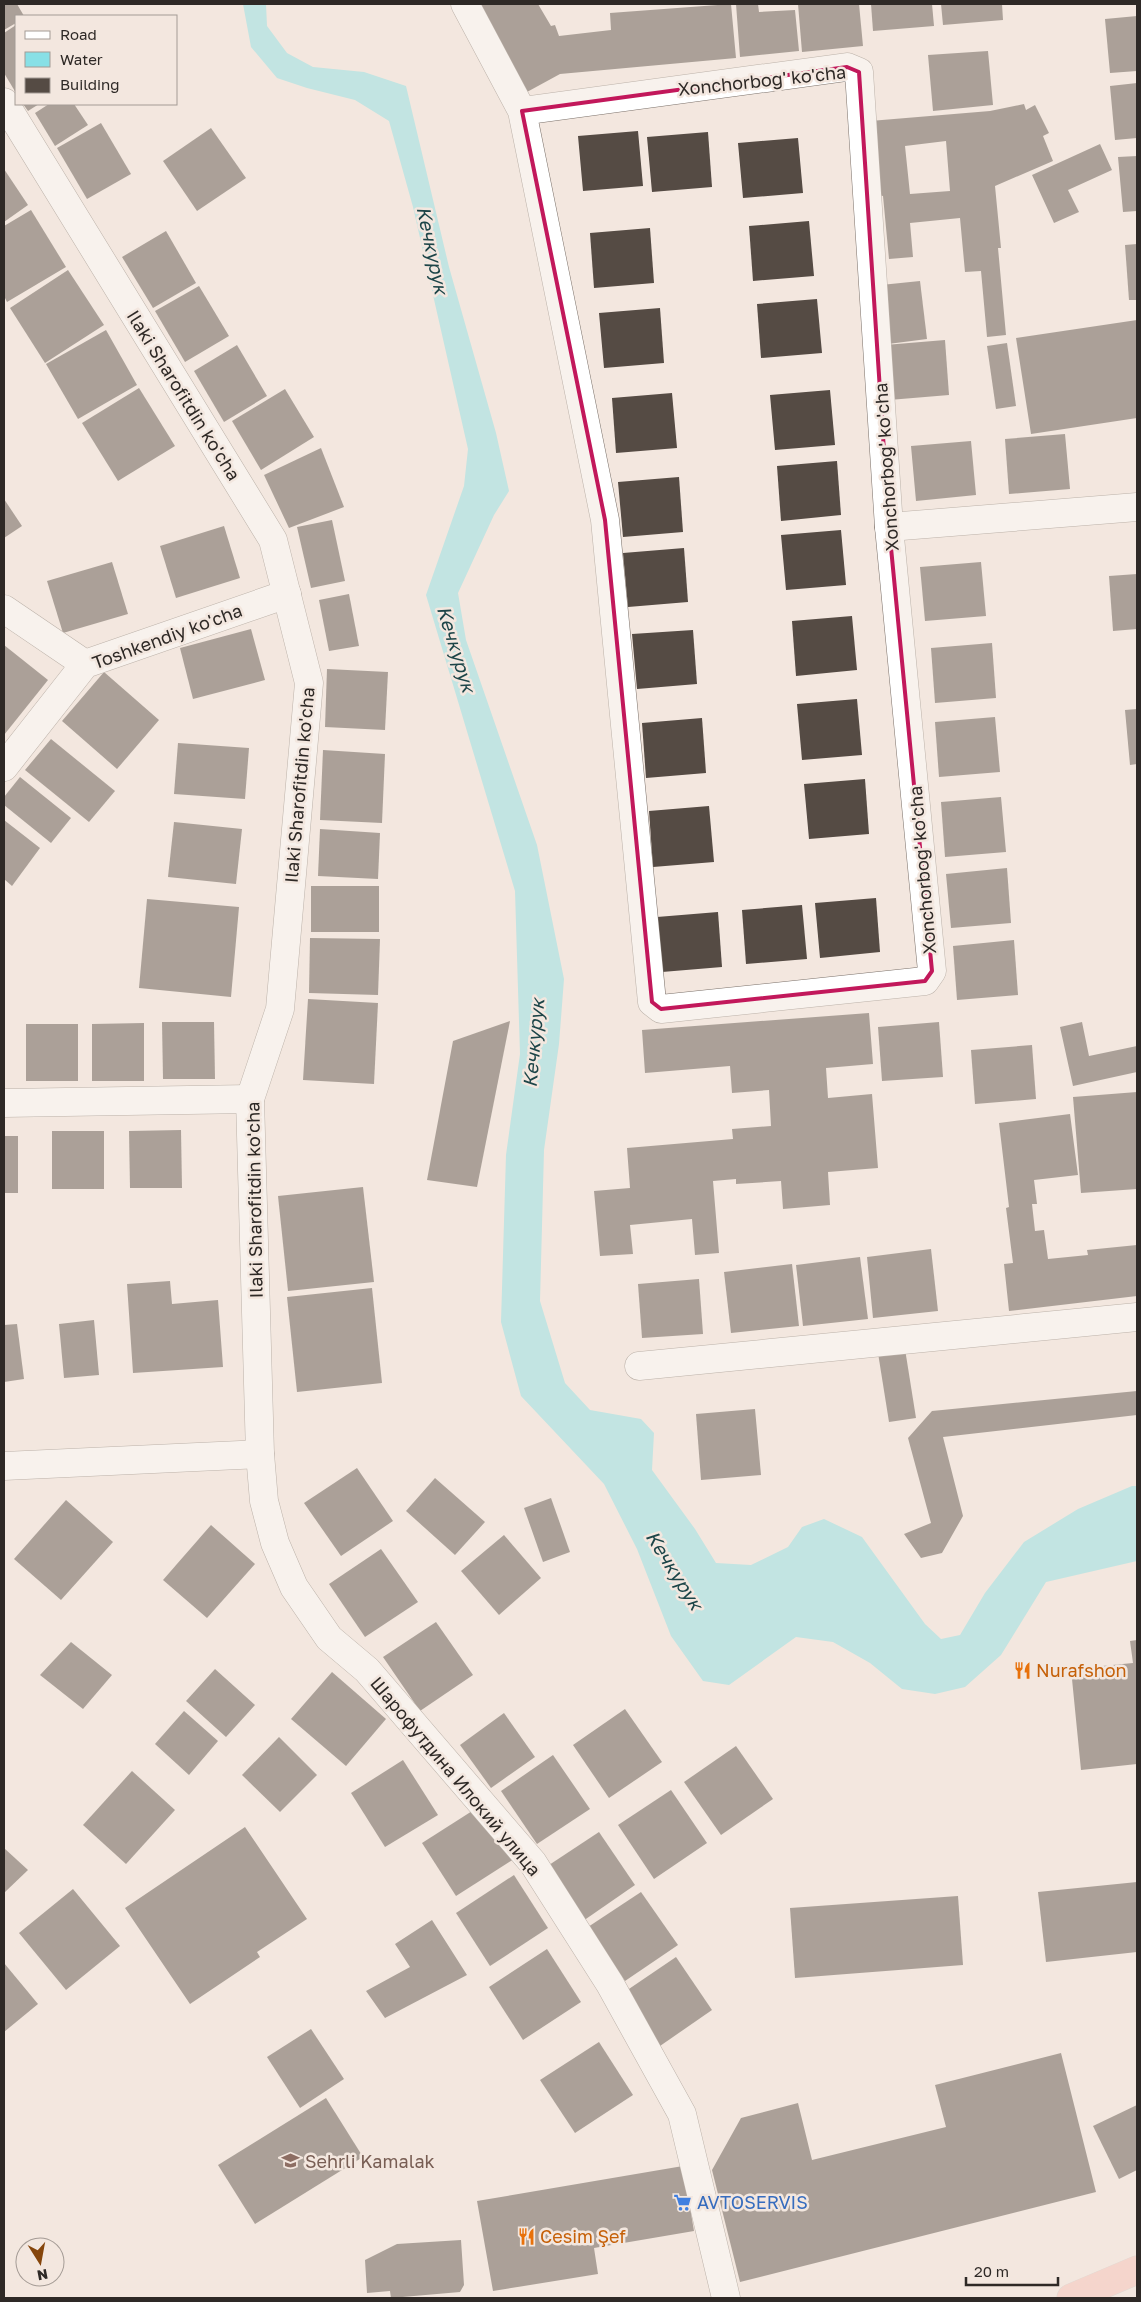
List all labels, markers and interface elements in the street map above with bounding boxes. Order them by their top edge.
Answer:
legend [15,15,178,105]
text: Road [60,25,97,43]
text: Water [60,50,103,68]
street label: Xonchorbog' ko'cha [677,60,847,100]
text: Building [60,75,120,93]
water label: Кечкурук [412,204,454,298]
street label: Ilaki Sharofitdin ko'cha [123,306,245,484]
street label: Xonchorbog' ko'cha [869,382,903,552]
street label: Toshkendiy ko'cha [89,599,245,673]
water label: Кечкурук [433,603,482,697]
street label: Ilaki Sharofitdin ko'cha [279,686,319,884]
street label: Xonchorbog' ko'cha [904,785,940,955]
water label: Кечкурук [518,996,549,1088]
street label: Ilaki Sharofitdin ko'cha [241,1102,267,1298]
water label: Кечкурук [642,1526,709,1616]
place label: Nurafshon [1036,1659,1127,1681]
restaurant icon: Nurafshon [1012,1660,1032,1680]
street label: Шарофутдина Илокий улица [366,1672,546,1880]
place label: Sehrli Kamalak [305,2150,435,2172]
school or university icon: Sehrli Kamalak [281,2151,301,2171]
place label: AVTOSERVIS [697,2191,808,2213]
supermarket icon: AVTOSERVIS [673,2192,693,2212]
place label: Cesim Şef [540,2225,626,2247]
restaurant icon: Cesim Şef [516,2226,536,2246]
north arrow [15,2237,65,2287]
scale bar [966,2254,1058,2286]
text: 20 m [974,2262,1009,2280]
text: N [36,2266,49,2285]

